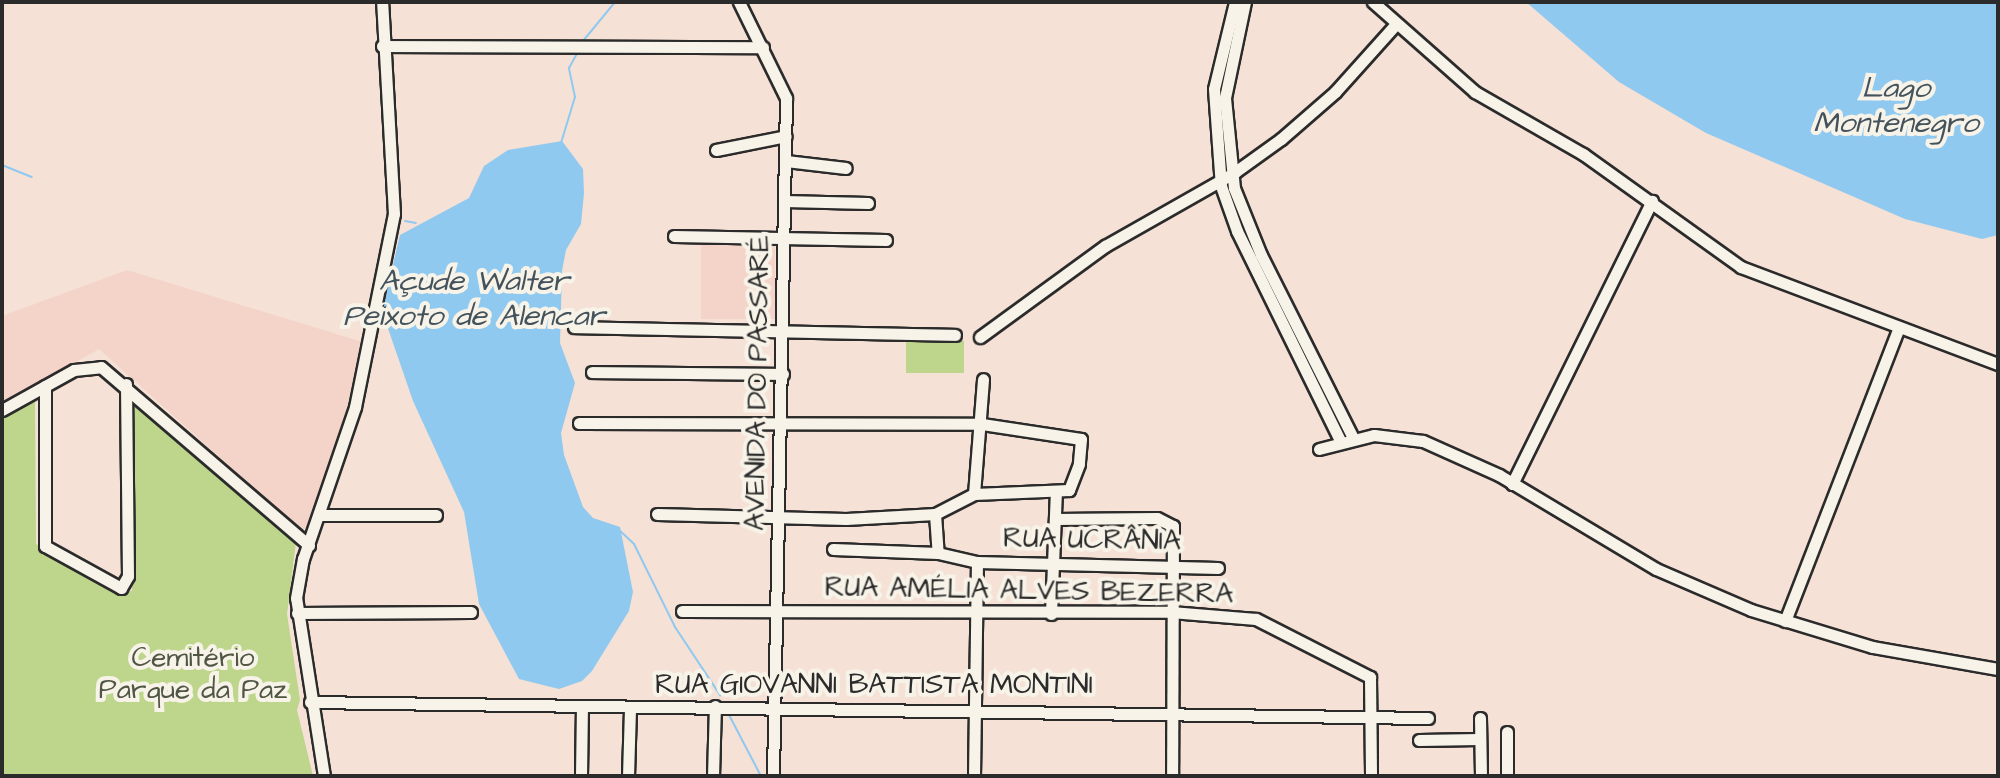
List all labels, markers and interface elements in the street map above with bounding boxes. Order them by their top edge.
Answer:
water label: Lago Montenegro [1813,70,1979,140]
street label: AVENIDA DO PASSARÉ [739,235,777,531]
water label: Açude Walter Peixoto de Alencar [343,263,605,334]
street label: RUA UCRÂNIA [1003,522,1181,558]
street label: RUA AMÉLIA ALVES BEZERRA [824,571,1234,611]
park label: Cemitério Parque da Paz [99,641,287,707]
street label: RUA GIOVANNI BATTISTA MONTINI [655,668,1093,702]

